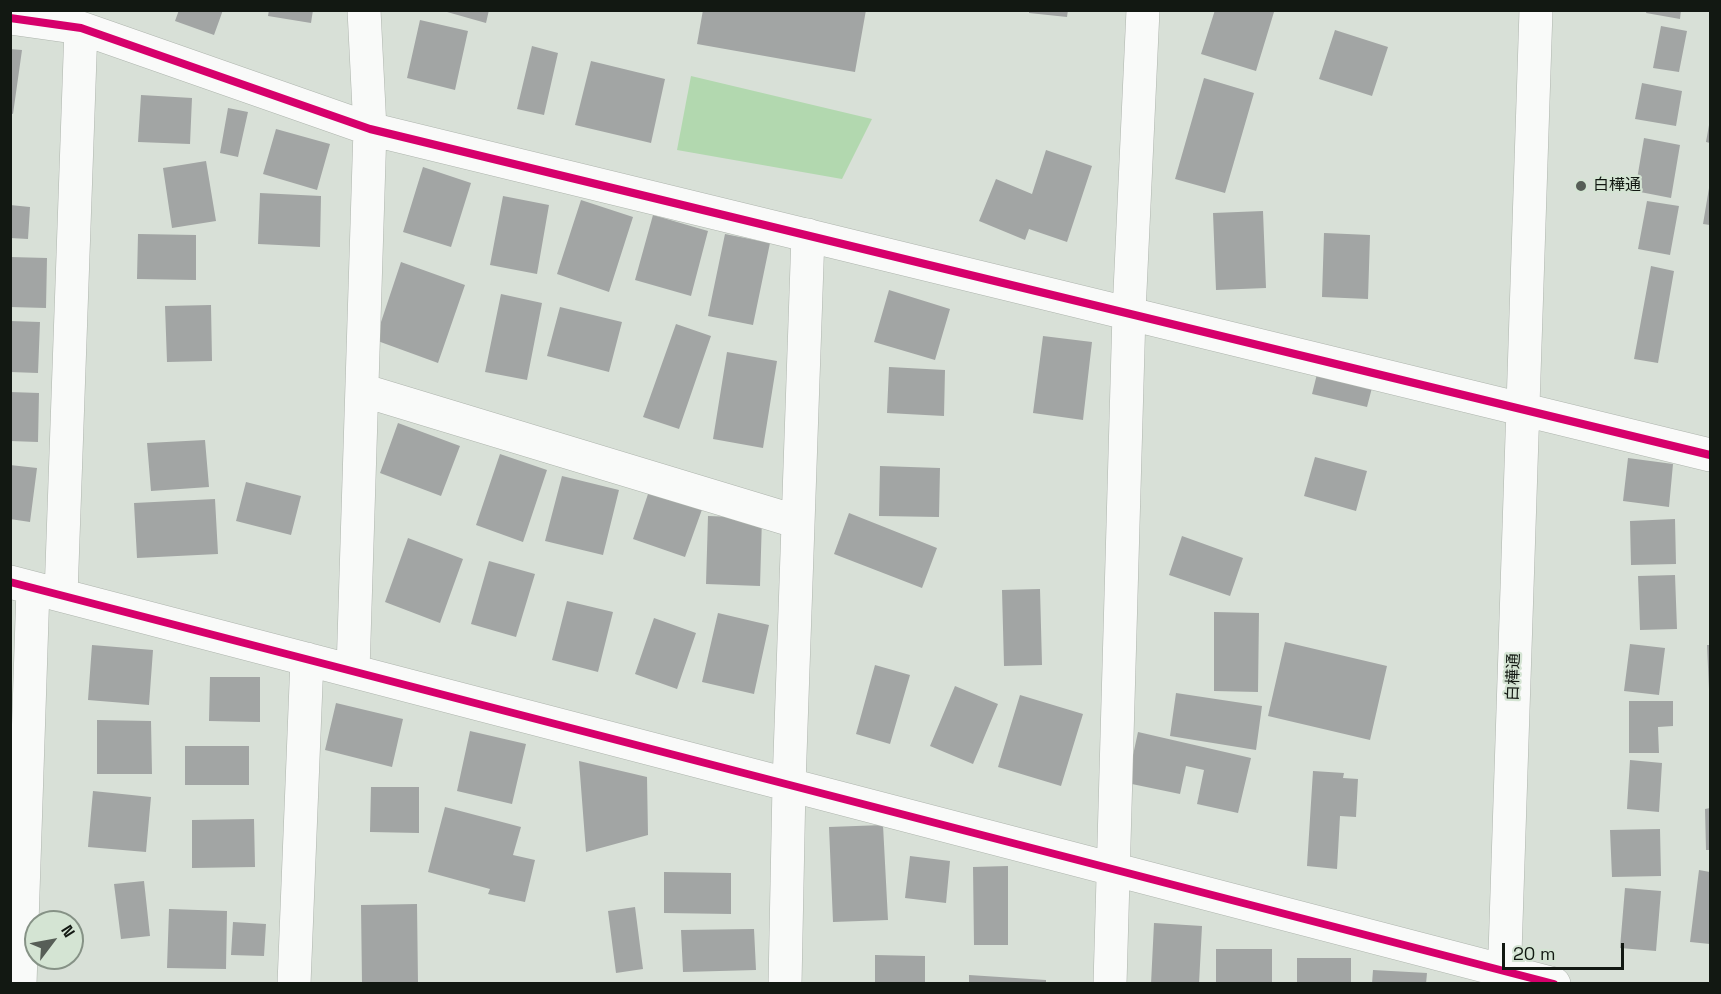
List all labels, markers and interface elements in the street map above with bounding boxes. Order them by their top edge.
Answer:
place label: 白樺通 [1593,176,1641,196]
marker: 白樺通 [1574,179,1588,193]
street label: 白樺通 [1504,653,1524,701]
north arrow [24,910,84,970]
text: N [56,921,80,941]
scale bar [1505,931,1626,969]
text: 20 m [1513,942,1556,965]

